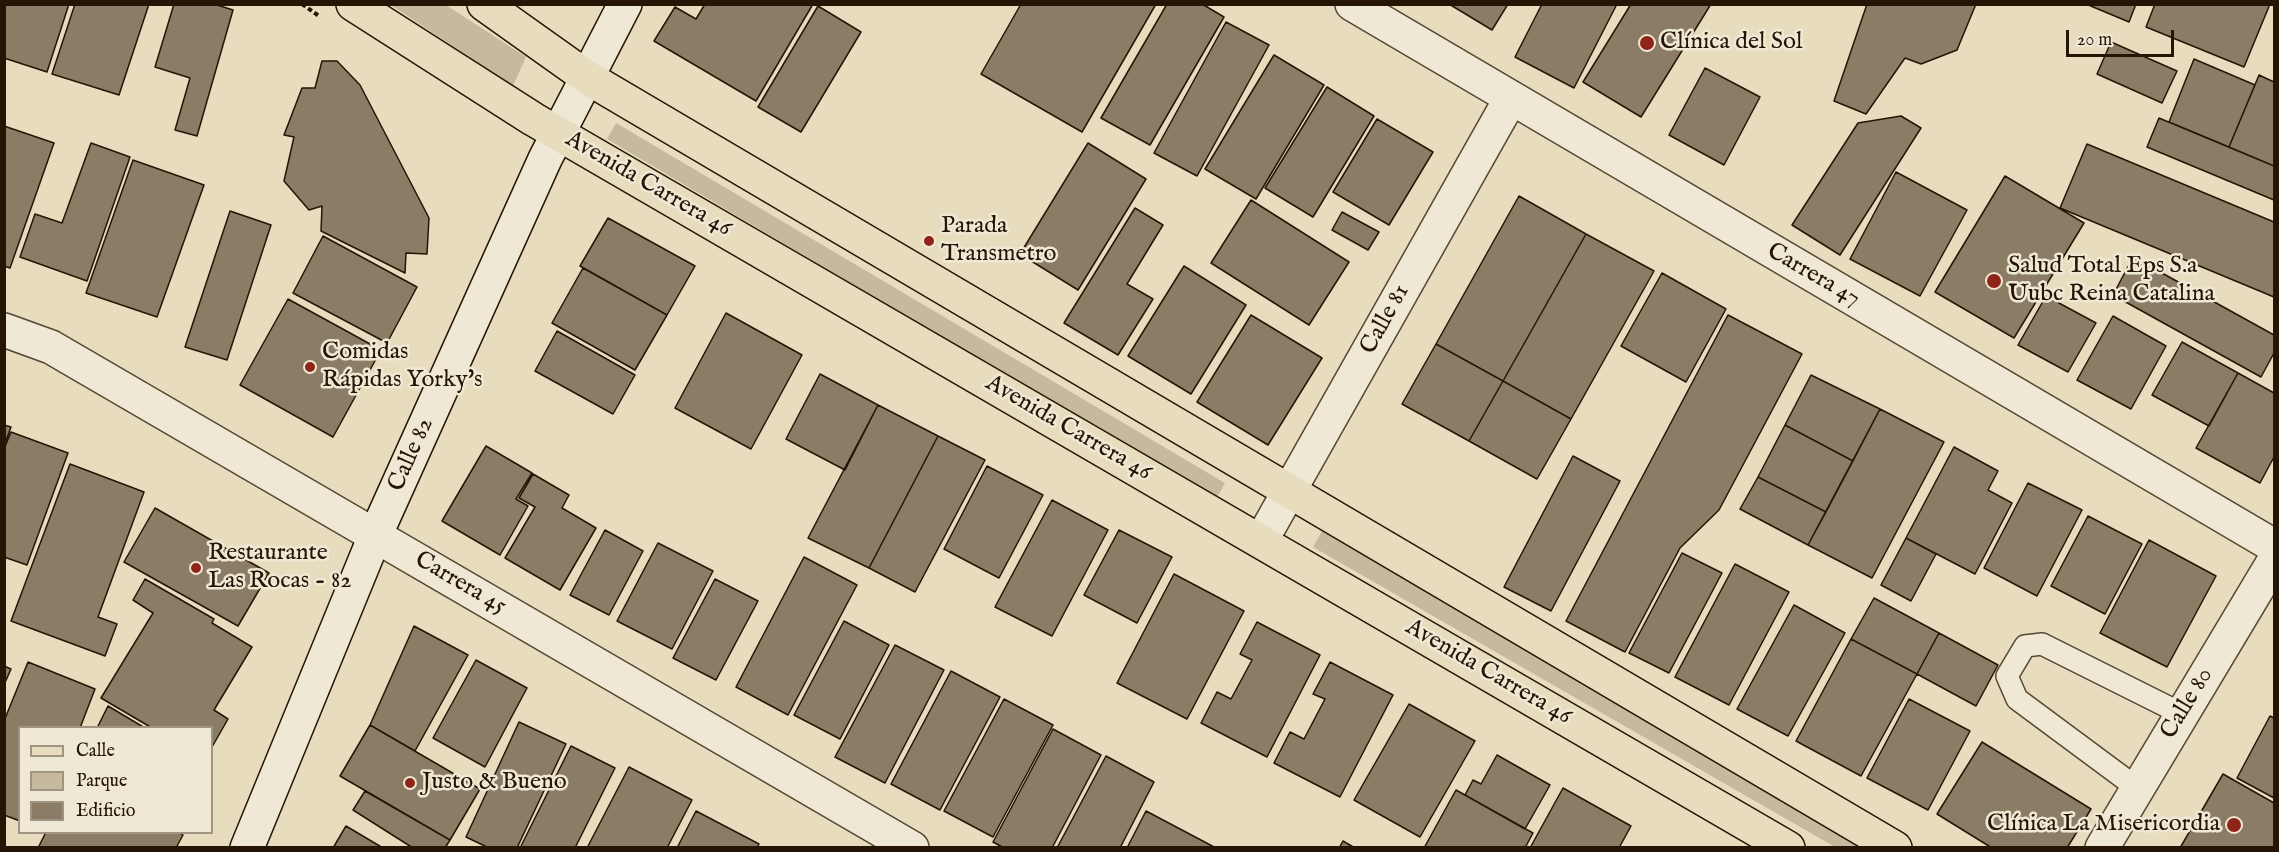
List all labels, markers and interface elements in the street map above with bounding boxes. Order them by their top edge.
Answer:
scale bar [2069,18,2177,56]
place label: Clínica del Sol [1660,29,1803,57]
text: 20 m [2077,29,2112,52]
marker: Clínica del Sol [1638,34,1656,52]
street label: Avenida Carrera 46 [560,126,736,244]
place label: Parada Transmetro [941,213,1057,269]
marker: Parada Transmetro [922,234,936,248]
street label: Carrera 47 [1761,238,1865,314]
place label: Salud Total Eps S.a Uubc Reina Catalina [2008,253,2215,309]
marker: Salud Total Eps S.a Uubc Reina Catalina [1985,272,2003,290]
street label: Calle 81 [1355,280,1417,360]
place label: Comidas Rápidas Yorky's [322,339,483,395]
marker: Comidas Rápidas Yorky's [303,360,317,374]
street label: Avenida Carrera 46 [980,370,1156,488]
street label: Calle 82 [383,414,441,496]
place label: Restaurante Las Rocas - 82 [208,540,352,596]
street label: Carrera 45 [409,546,511,622]
marker: Restaurante Las Rocas - 82 [189,561,203,575]
street label: Avenida Carrera 46 [1400,614,1576,732]
street label: Calle 80 [2156,663,2220,745]
legend [18,726,213,834]
text: Calle [76,740,115,763]
place label: Justo & Bueno [422,769,567,797]
text: Parque [76,770,127,793]
marker: Justo & Bueno [403,776,417,790]
text: Edificio [76,800,136,823]
place label: Clínica La Misericordia [1987,811,2220,839]
marker: Clínica La Misericordia [2225,816,2243,834]

